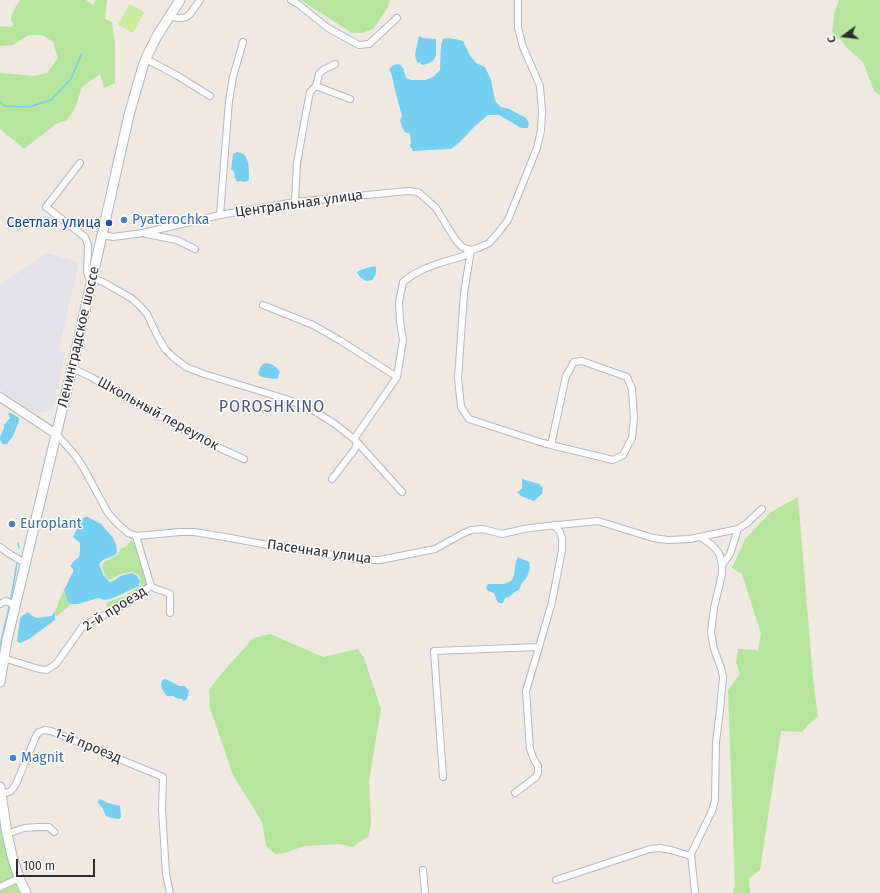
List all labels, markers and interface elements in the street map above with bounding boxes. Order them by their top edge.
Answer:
north arrow [824,16,864,56]
text: С [825,35,839,44]
street label: Центральная улица [234,187,364,221]
place label: Pyaterochka [132,212,209,228]
place label: Светлая улица [7,215,101,231]
marker: Pyaterochka [119,215,129,225]
marker: Светлая улица [104,218,114,228]
street label: Ленинградское шоссе [55,265,103,409]
street label: Школьный переулок [94,374,222,454]
district label: POROSHKINO [219,398,325,418]
place label: Europlant [20,516,82,532]
marker: Europlant [7,519,17,529]
street label: Пасечная улица [266,536,372,568]
street label: 2-й проезд [80,583,150,635]
street label: 1-й проезд [52,725,124,767]
place label: Magnit [21,750,64,766]
marker: Magnit [8,753,18,763]
scale bar [18,851,97,877]
text: 100 m [23,859,55,873]

